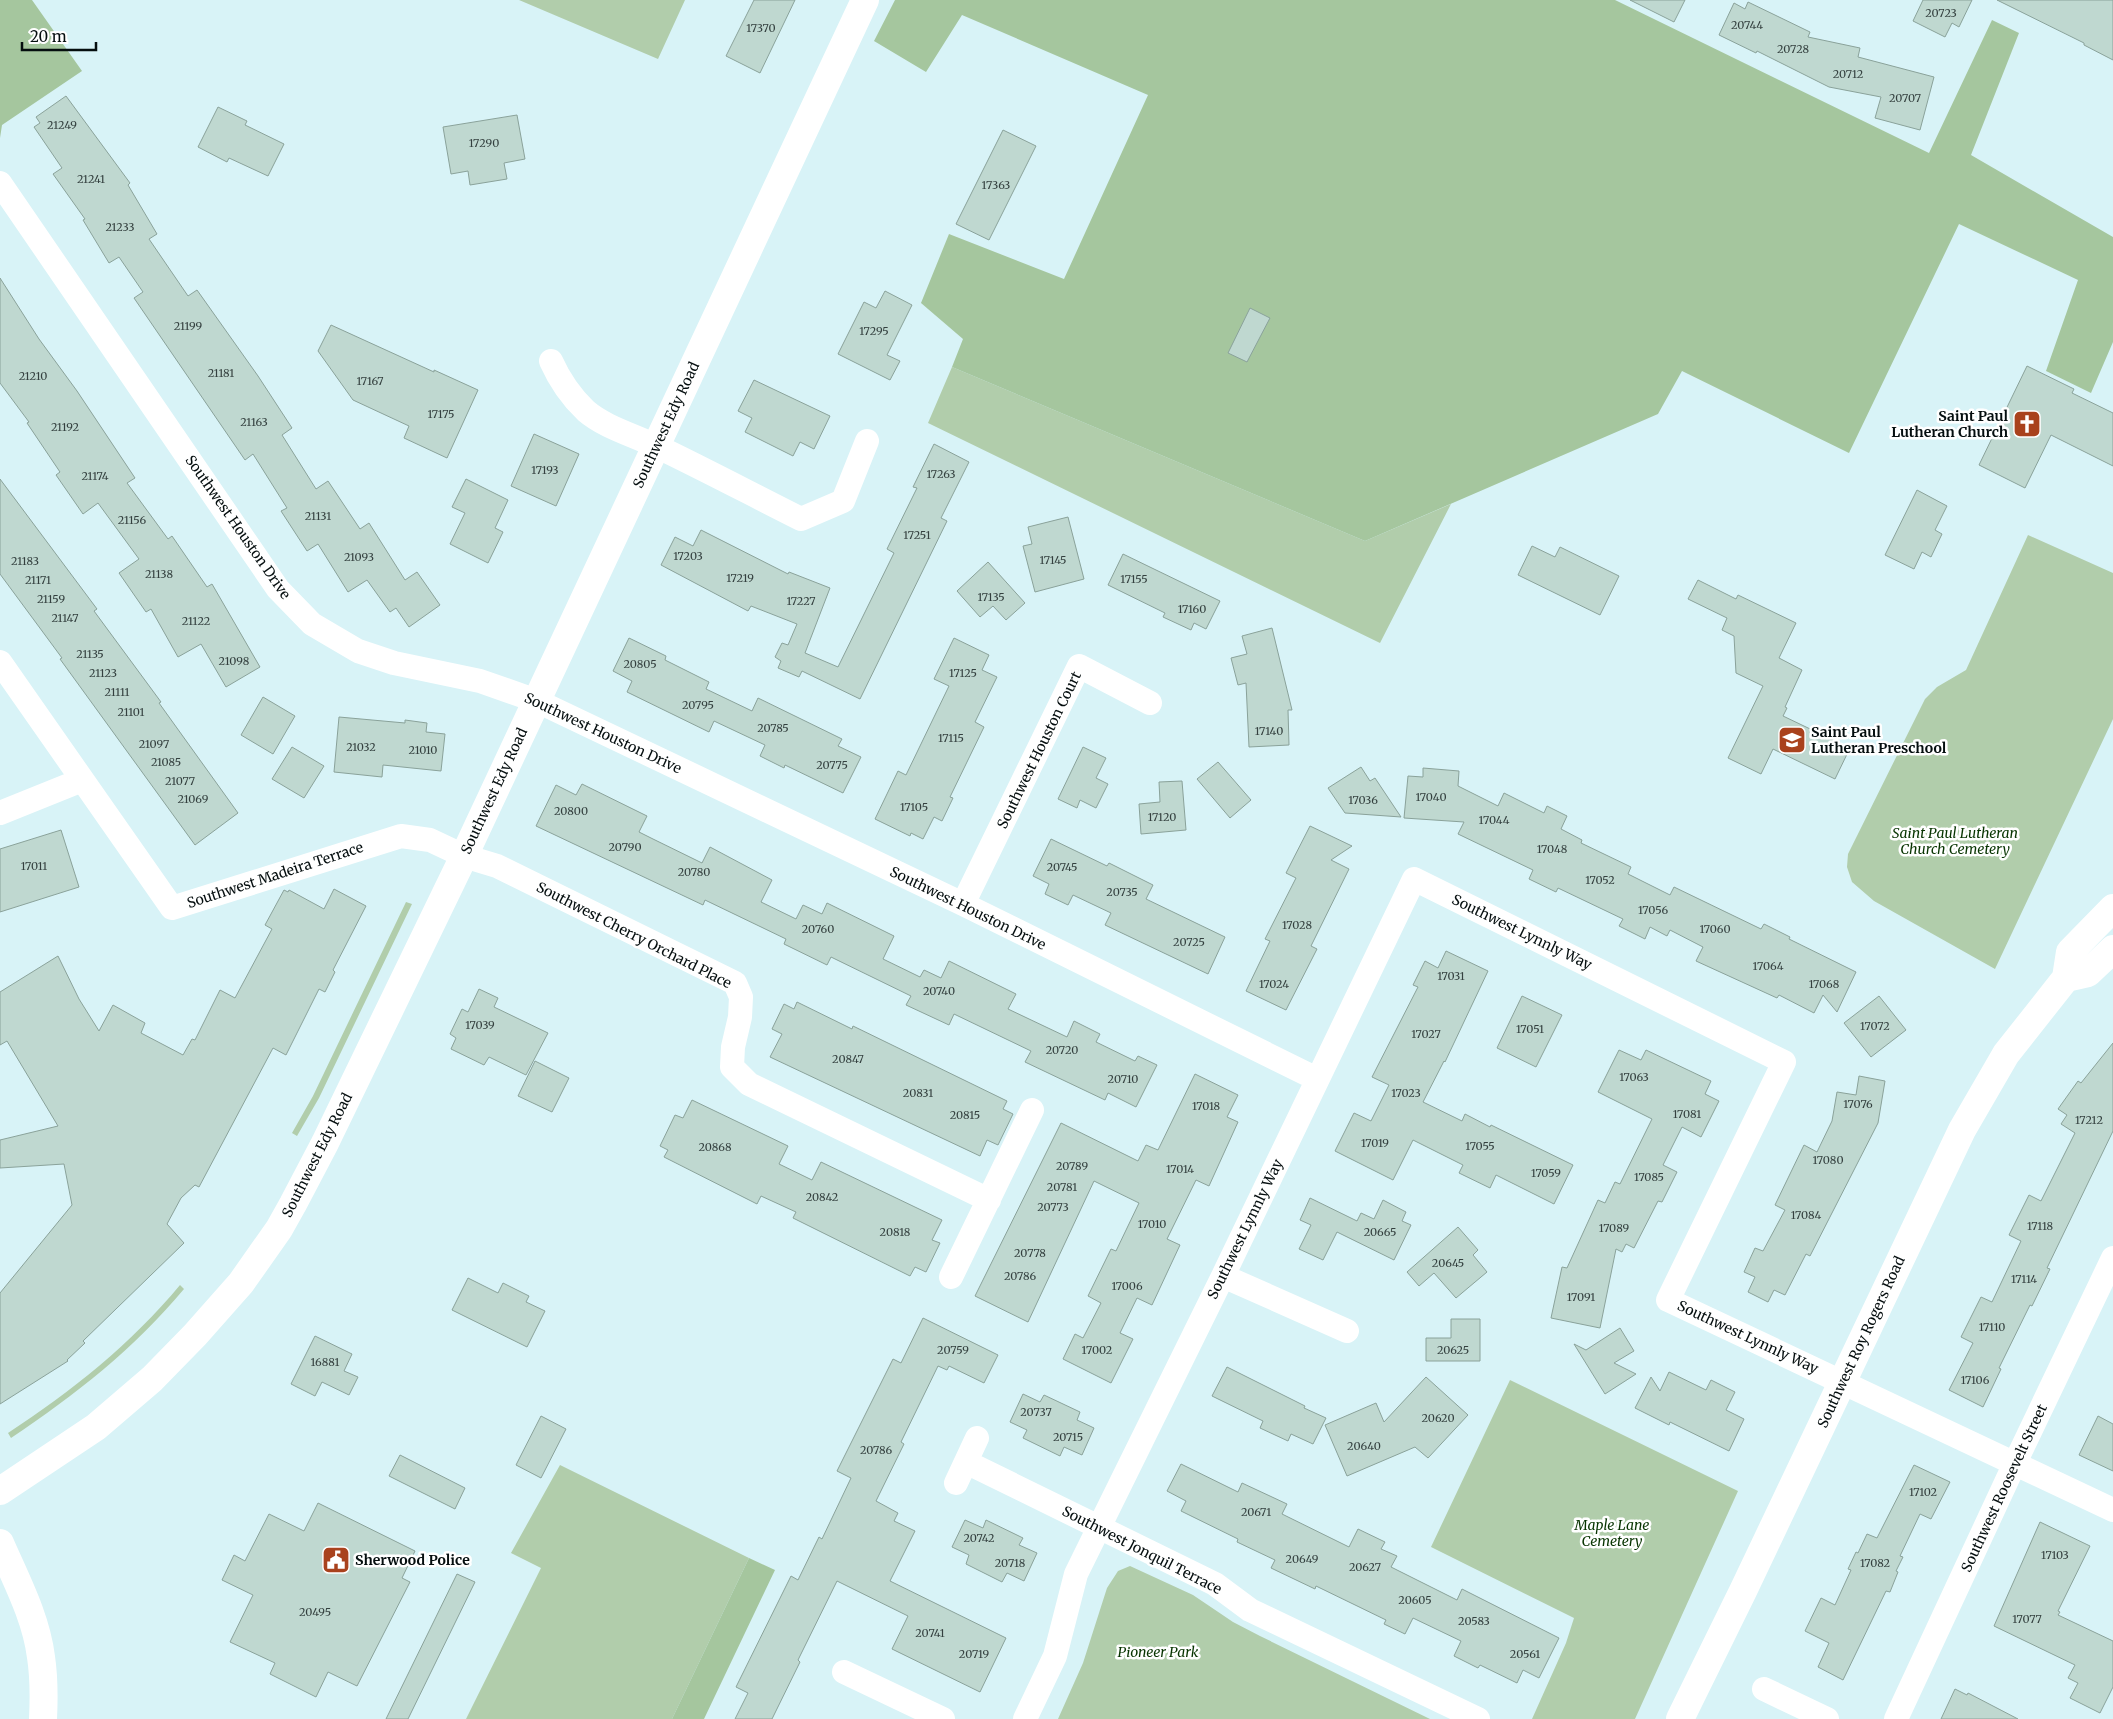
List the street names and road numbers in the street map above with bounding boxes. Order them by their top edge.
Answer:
street label: Southwest Edy Road [629,358,703,491]
street label: Southwest Houston Drive [181,452,295,602]
street label: Southwest Houston Court [993,668,1085,832]
street label: Southwest Houston Drive [521,689,685,777]
street label: Southwest Edy Road [457,724,531,857]
street label: Southwest Madeira Terrace [185,838,365,912]
street label: Southwest Houston Drive [887,862,1049,954]
street label: Southwest Cherry Orchard Place [533,878,735,992]
street label: Southwest Lynnly Way [1449,890,1596,974]
street label: Southwest Edy Road [278,1089,356,1220]
street label: Southwest Lynnly Way [1203,1155,1287,1302]
street label: Southwest Roy Rogers Road [1813,1253,1909,1431]
street label: Southwest Lynnly Way [1675,1296,1822,1378]
street label: Southwest Roosevelt Street [1957,1401,2051,1575]
street label: Southwest Jonquil Terrace [1059,1502,1225,1598]

